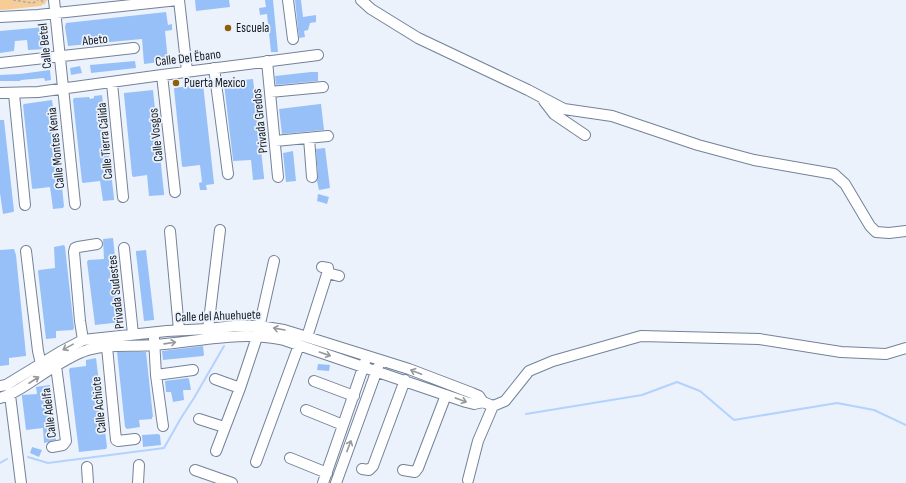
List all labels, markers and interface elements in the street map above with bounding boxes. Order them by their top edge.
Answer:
place label: Escuela [236,20,269,36]
street label: Calle Betel [35,22,55,70]
marker: Escuela [223,23,233,33]
street label: Abeto [80,31,109,49]
street label: Calle Del Ëbano [154,46,222,70]
place label: Puerta Mexico [184,75,246,91]
marker: Puerta Mexico [171,78,181,88]
street label: Privada Gredos [249,88,271,154]
street label: Calle Tierra Cálida [94,102,116,180]
street label: Calle Montes Kenia [44,107,68,189]
street label: Calle Vosgos [145,107,167,163]
street label: Privada Sudestes [104,254,128,330]
street label: Calle del Ahuehuete [175,307,261,325]
one-way arrow [273,325,286,333]
one-way arrow [163,339,176,347]
one-way arrow [62,344,74,352]
one-way arrow [319,350,331,358]
one-way arrow [411,368,423,376]
one-way arrow [28,375,40,383]
street label: Calle Achiote [88,376,110,434]
street label: Calle Adelfa [38,387,60,439]
one-way arrow [455,397,468,404]
one-way arrow [345,441,353,453]

